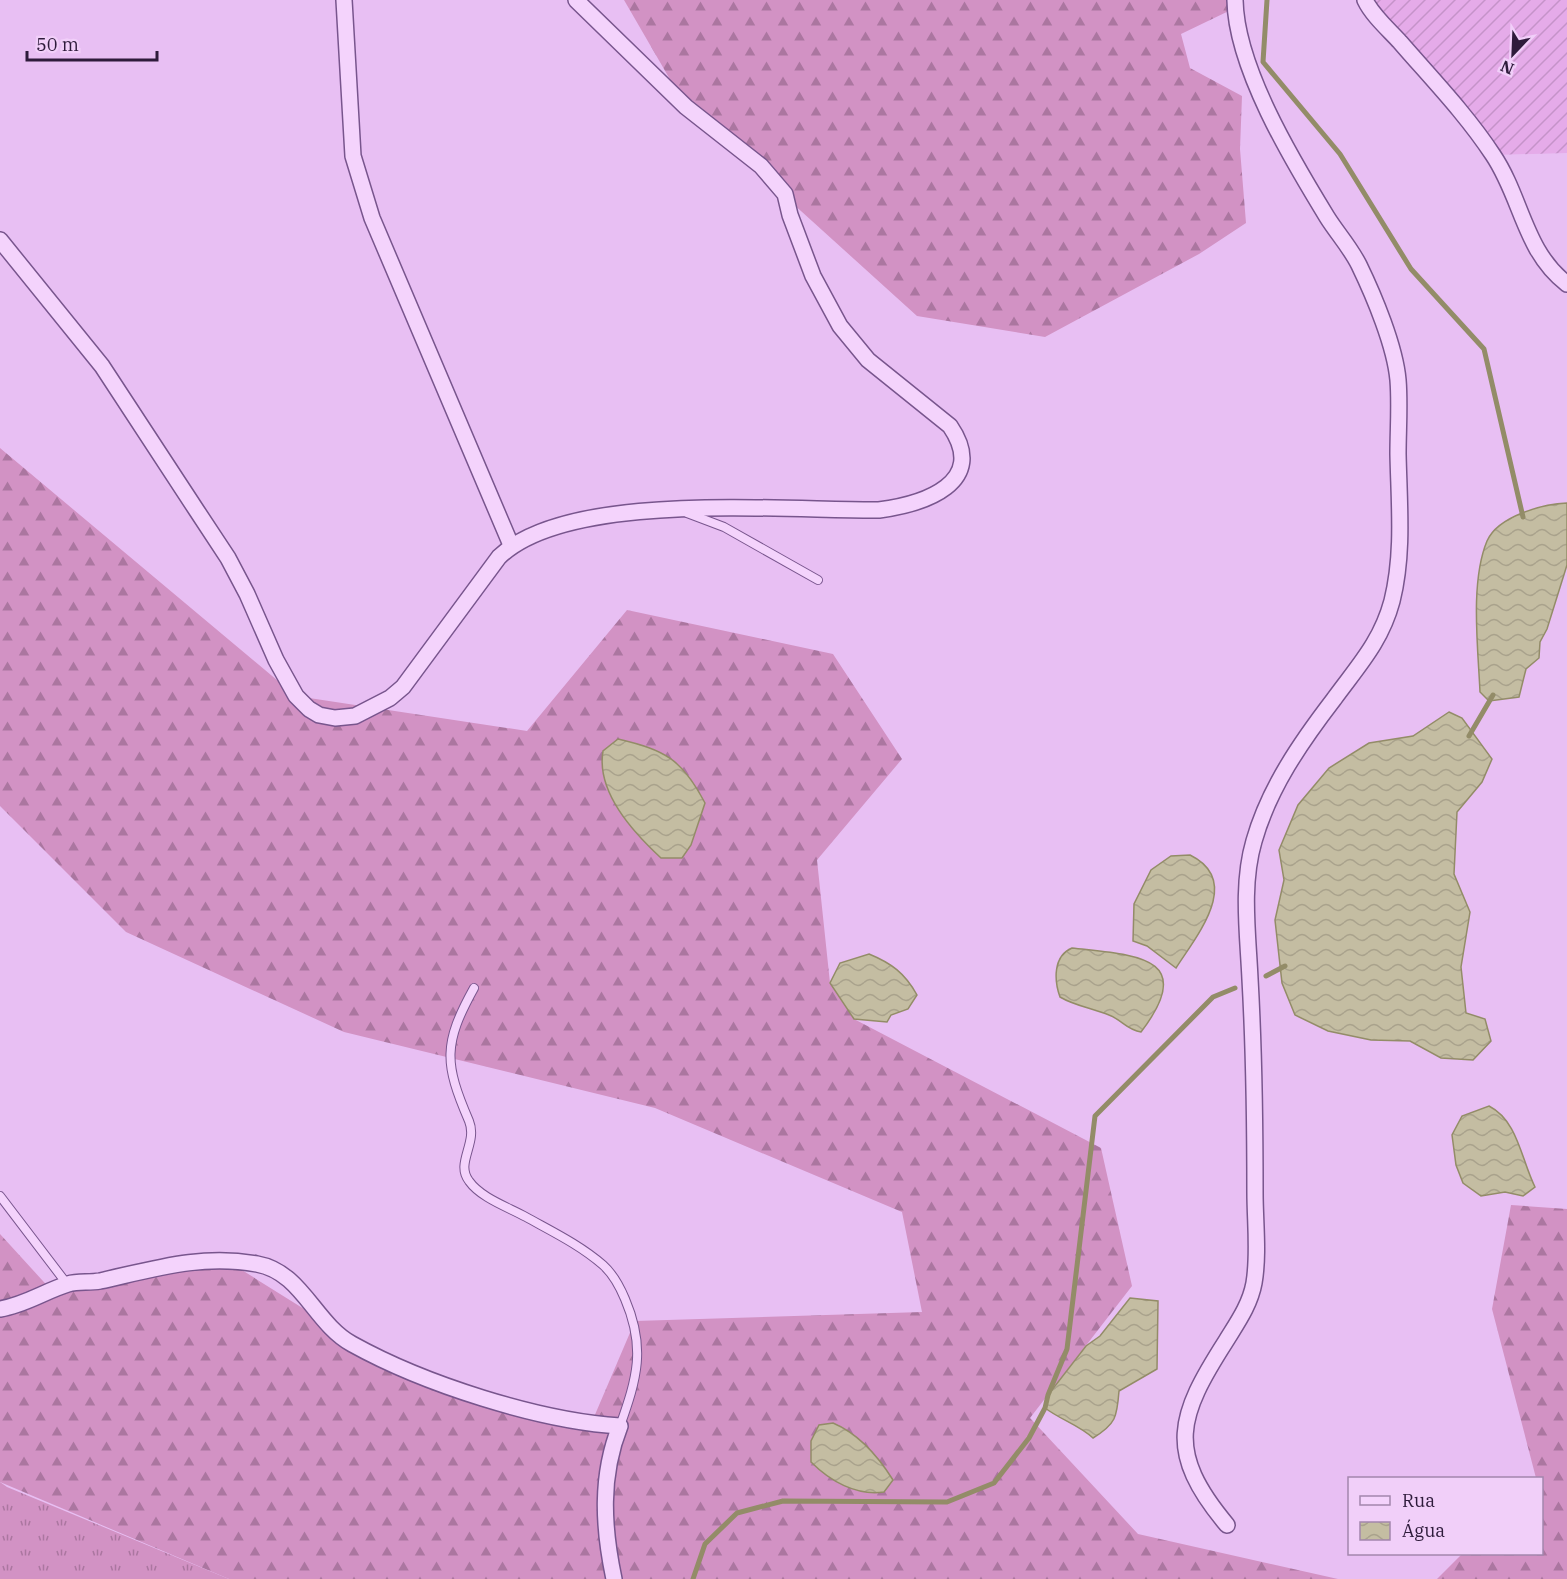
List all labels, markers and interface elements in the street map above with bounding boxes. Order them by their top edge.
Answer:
scale bar [27,24,158,62]
north arrow [1483,24,1543,84]
text: 50 m [36,33,79,56]
text: N [1497,56,1517,79]
legend [1348,1477,1543,1555]
text: Rua [1402,1489,1435,1512]
text: Água [1402,1519,1445,1542]

